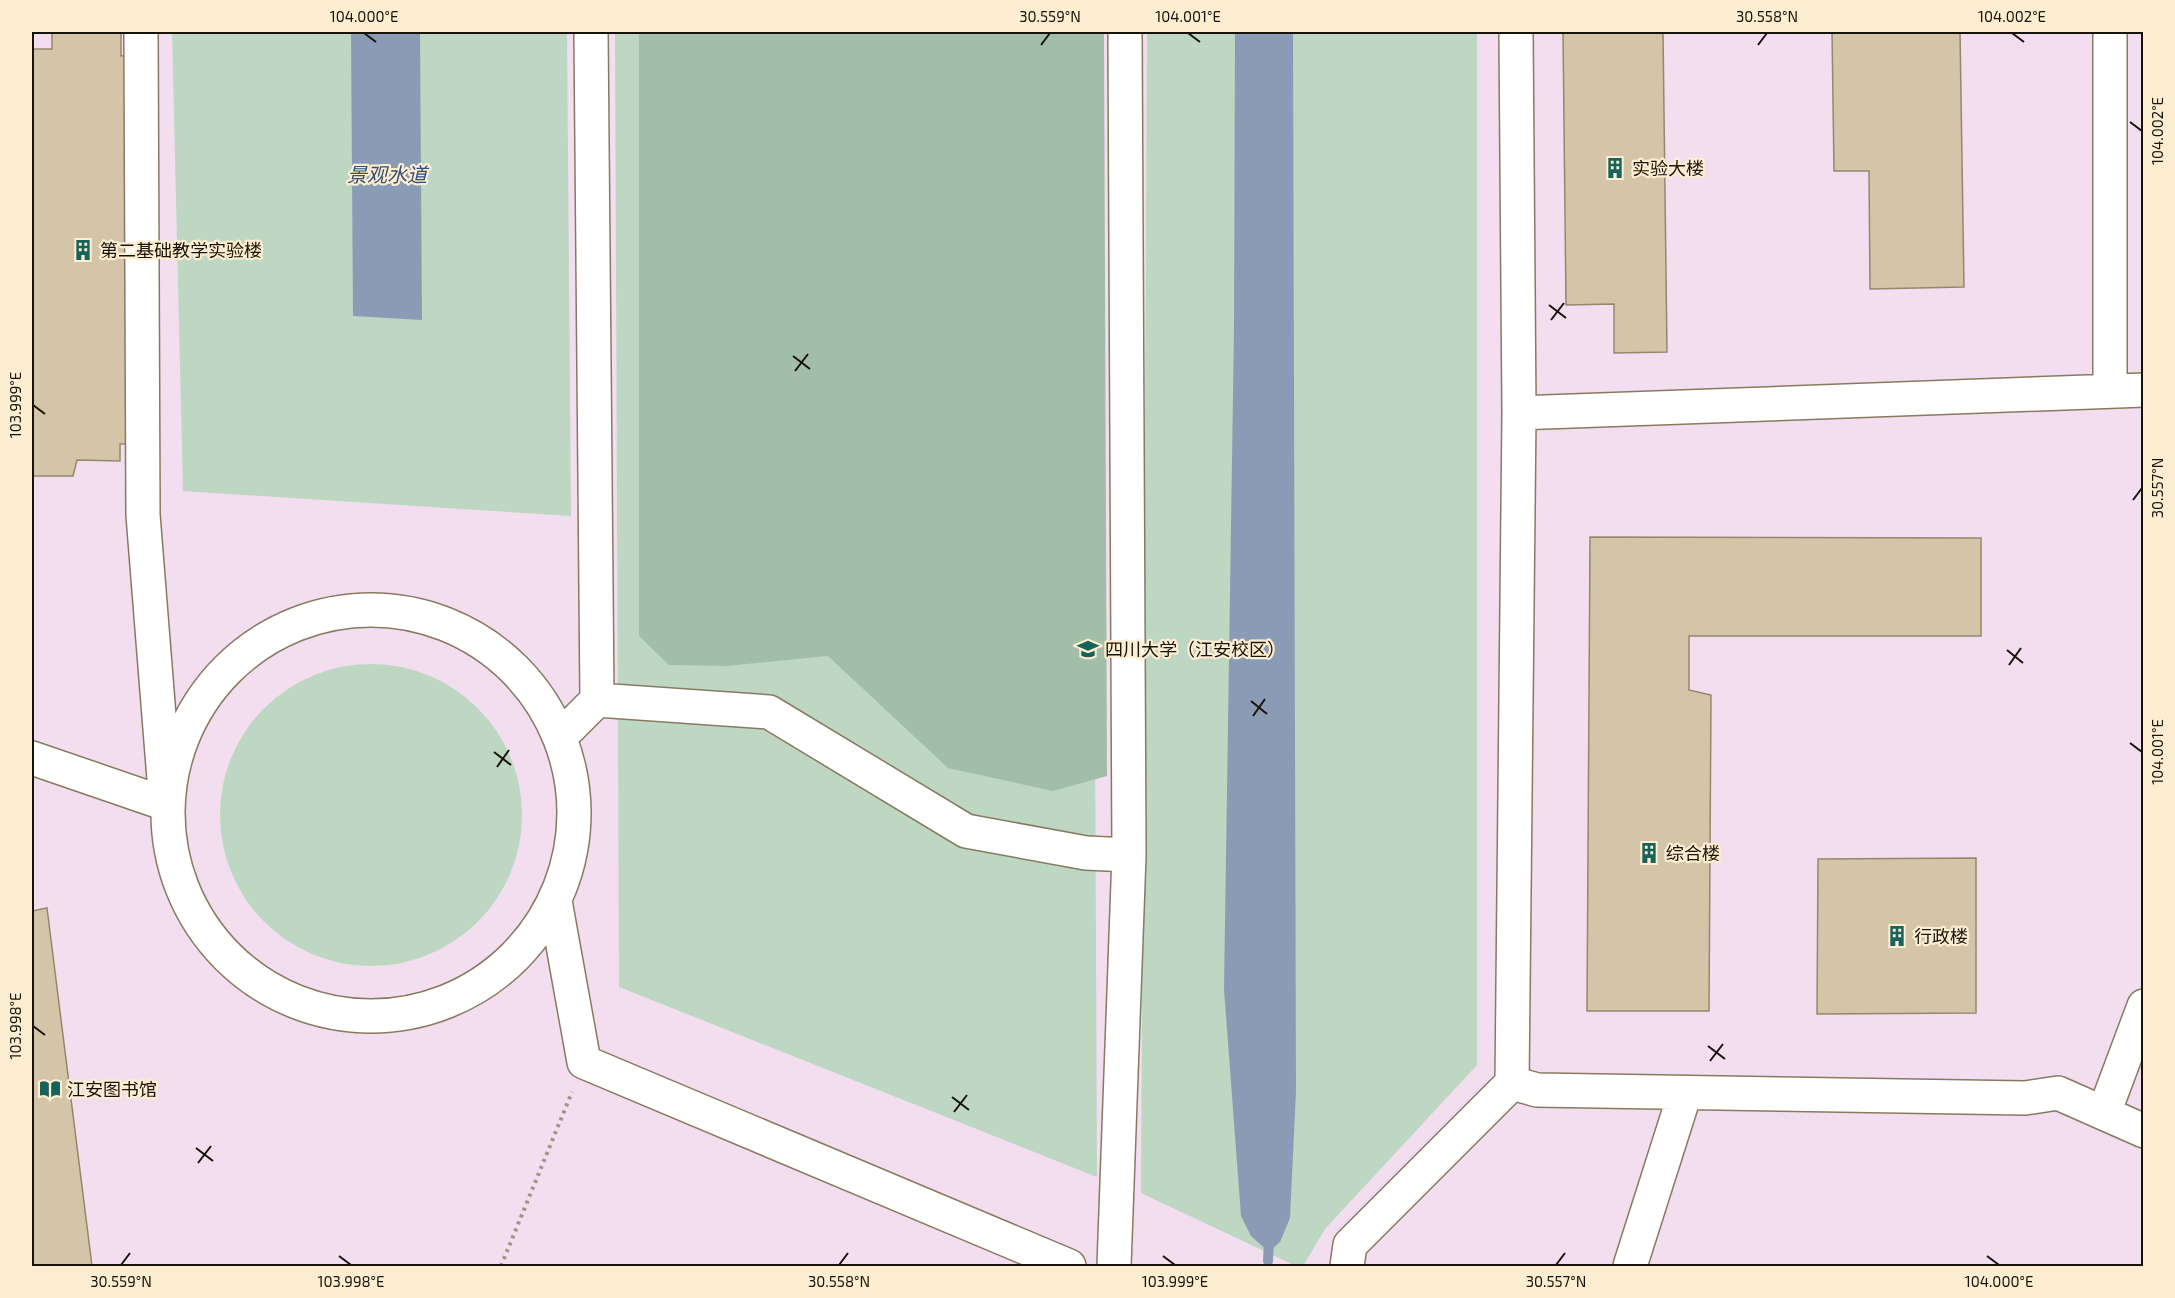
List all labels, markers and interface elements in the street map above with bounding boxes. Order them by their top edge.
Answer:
text: 104.000°E [330,7,398,25]
text: 30.559°N [1019,7,1081,25]
text: 104.001°E [1155,7,1221,25]
text: 30.558°N [1736,7,1798,25]
text: 104.002°E [1978,7,2046,25]
text: 104.002°E [2148,97,2166,165]
building icon: 实验大楼 [1603,156,1627,180]
place label: 实验大楼 [1632,157,1704,179]
water label: 景观水道 [347,162,430,186]
building icon: 第二基础教学实验楼 [71,238,95,262]
place label: 第二基础教学实验楼 [100,239,262,261]
text: 103.999°E [6,372,24,438]
text: 30.557°N [2148,458,2166,518]
school or university icon: 四川大学（江安校区） [1076,637,1100,661]
place label: 四川大学（江安校区） [1105,638,1285,660]
text: 104.001°E [2148,719,2166,785]
building icon: 综合楼 [1637,841,1661,865]
place label: 综合楼 [1666,842,1720,864]
building icon: 行政楼 [1885,924,1909,948]
place label: 行政楼 [1914,925,1968,947]
text: 103.998°E [6,993,24,1059]
library icon: 江安图书馆 [38,1077,62,1101]
place label: 江安图书馆 [67,1078,157,1100]
text: 30.559°N [90,1272,152,1290]
text: 103.998°E [318,1272,384,1290]
text: 30.558°N [808,1272,870,1290]
text: 103.999°E [1142,1272,1208,1290]
text: 30.557°N [1526,1272,1586,1290]
text: 104.000°E [1965,1272,2033,1290]

